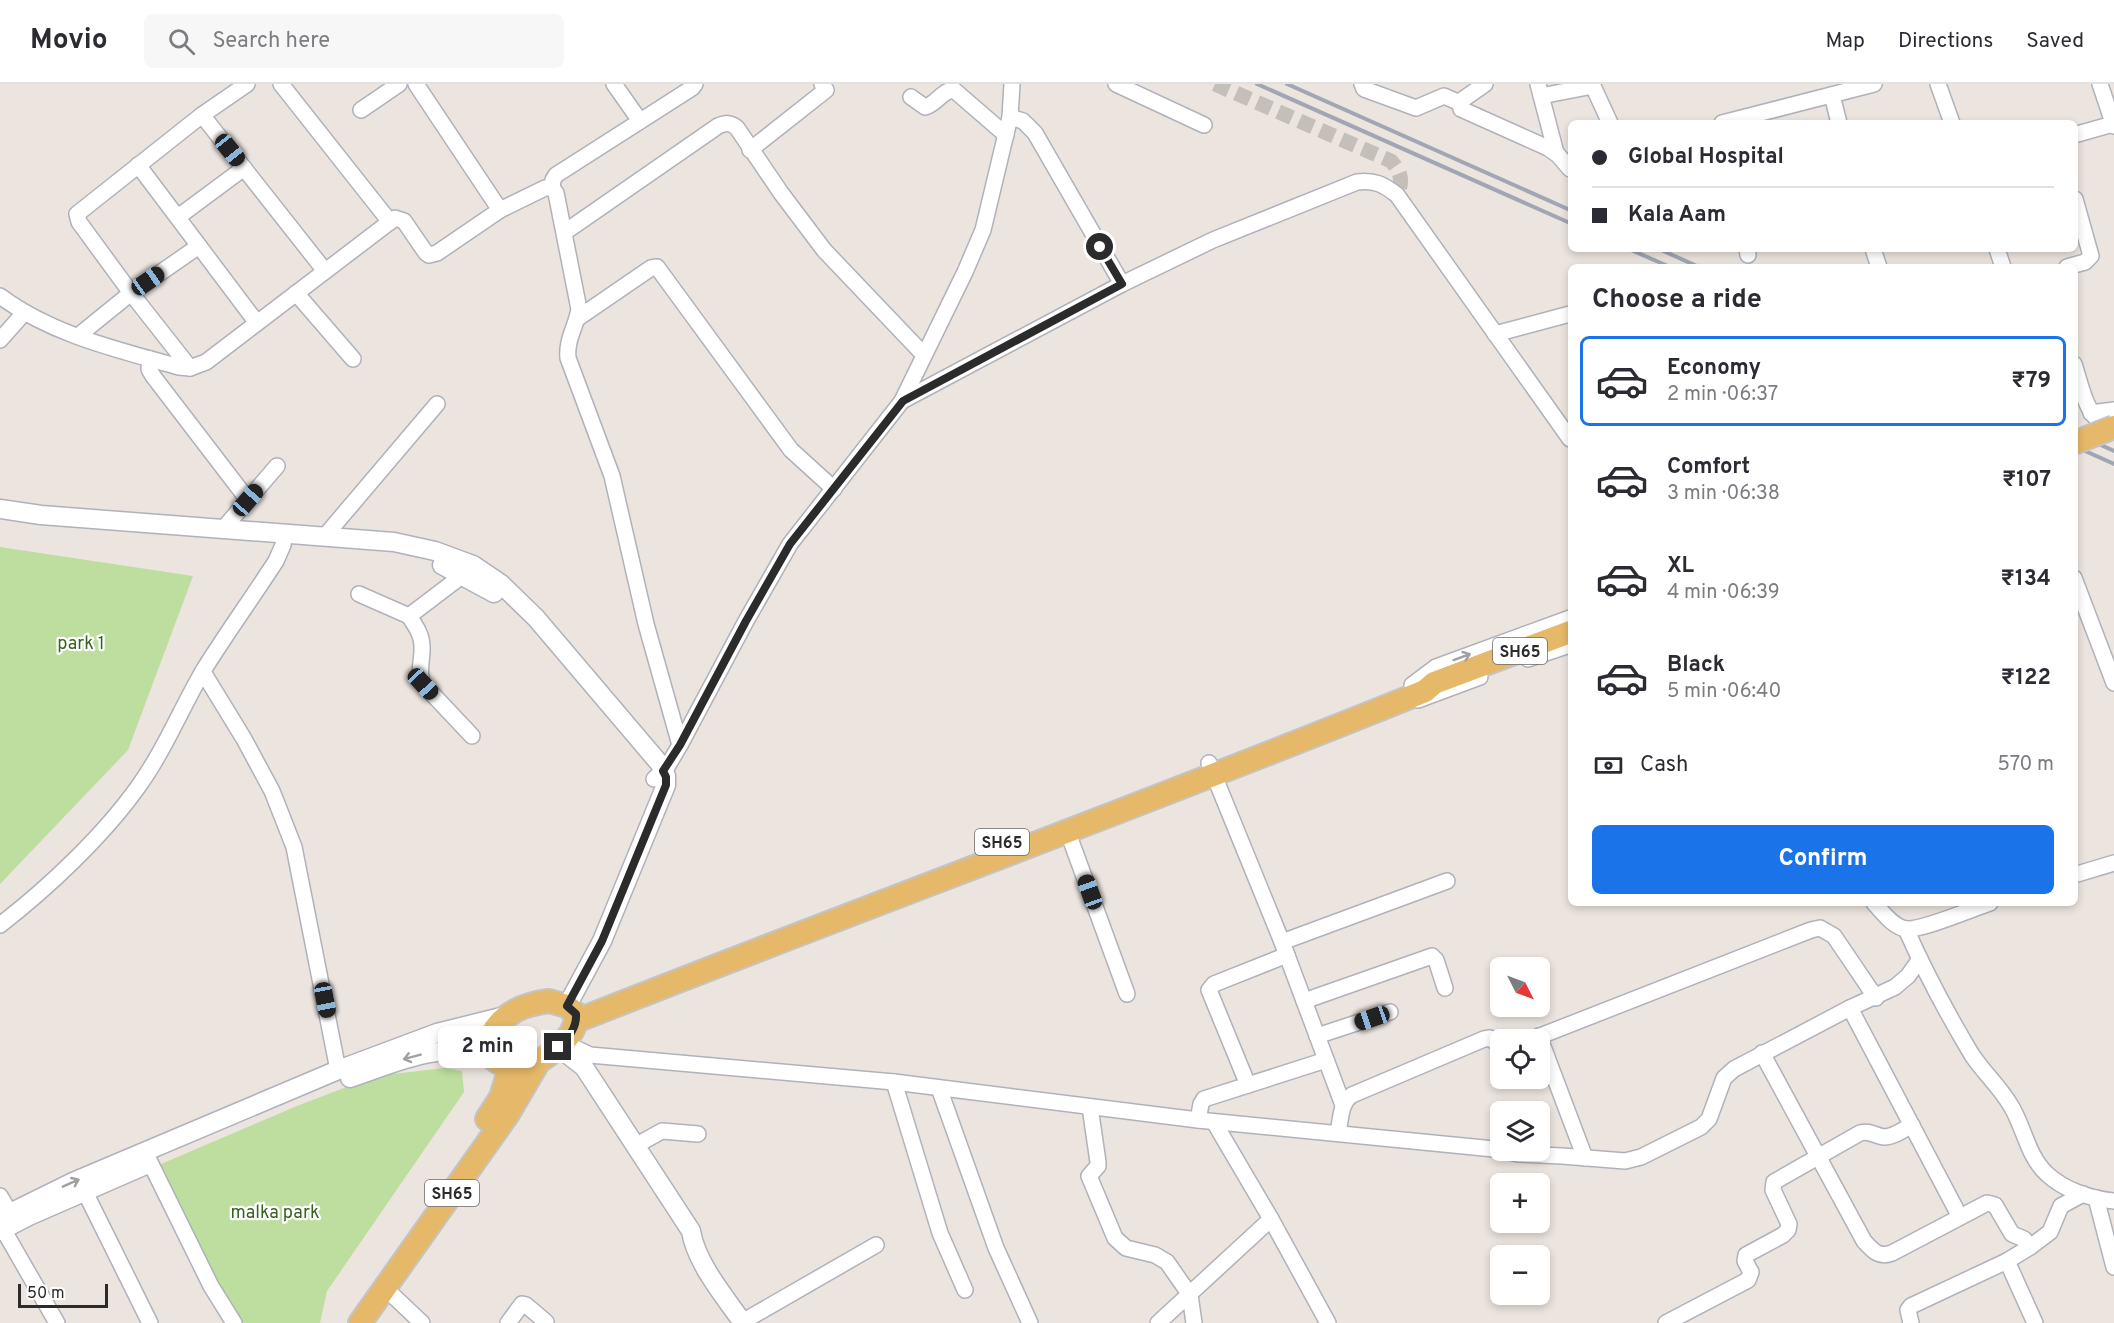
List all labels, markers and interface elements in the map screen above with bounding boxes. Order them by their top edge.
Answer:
search box [144,14,564,68]
text: Movio [30,23,108,59]
icon: search [165,25,198,58]
text: Search here [213,28,330,55]
text: Map [1825,28,1865,55]
text: Directions [1898,28,1993,55]
text: Saved [2026,28,2084,55]
car [212,130,248,170]
text: Global Hospital [1628,144,1784,171]
text: Kala Aam [1628,202,1726,229]
route start [1086,233,1113,260]
car [128,263,168,299]
text: Choose a ride [1592,283,1762,317]
icon: car [1595,354,1649,408]
text: Economy [1667,355,1761,382]
text: ₹79 [2011,368,2051,395]
text: 2 min · 06:37 [1667,382,1778,408]
icon: car [1595,453,1649,507]
text: Comfort [1667,454,1750,481]
text: ₹107 [2002,467,2051,494]
car [229,481,267,519]
text: 3 min · 06:38 [1667,481,1780,507]
icon: car [1595,552,1649,606]
text: XL [1667,553,1694,580]
text: ₹134 [2000,566,2051,593]
text: 4 min · 06:39 [1667,580,1780,606]
park label: park 1 [57,633,105,656]
road number: SH65 [1493,638,1547,664]
one-way arrow [1452,651,1471,662]
icon: car [1595,651,1649,705]
text: Black [1667,652,1725,679]
car [404,665,442,703]
text: ₹122 [2001,665,2051,692]
text: 5 min · 06:40 [1667,679,1781,705]
icon: cash [1592,749,1625,782]
text: Cash [1640,752,1689,779]
text: 570 m [1997,752,2054,778]
button: Confirm [1592,825,2054,894]
road number: SH65 [975,829,1029,855]
car [1075,872,1105,912]
north arrow [1490,957,1550,1017]
map controls [1490,957,1550,1305]
car [313,981,337,1019]
car [1352,1004,1392,1032]
callout: 2 min [438,1026,537,1068]
button: locate [1490,1029,1550,1089]
route end [544,1033,571,1060]
text: 2 min [461,1034,514,1060]
one-way arrow [403,1052,422,1064]
button: layers [1490,1101,1550,1161]
button: + [1490,1173,1550,1233]
one-way arrow [62,1177,80,1188]
road number: SH65 [425,1180,479,1206]
park label: malka park [231,1202,319,1225]
button: − [1490,1245,1550,1305]
scale bar [18,1281,108,1308]
text: 50 m [27,1284,65,1304]

